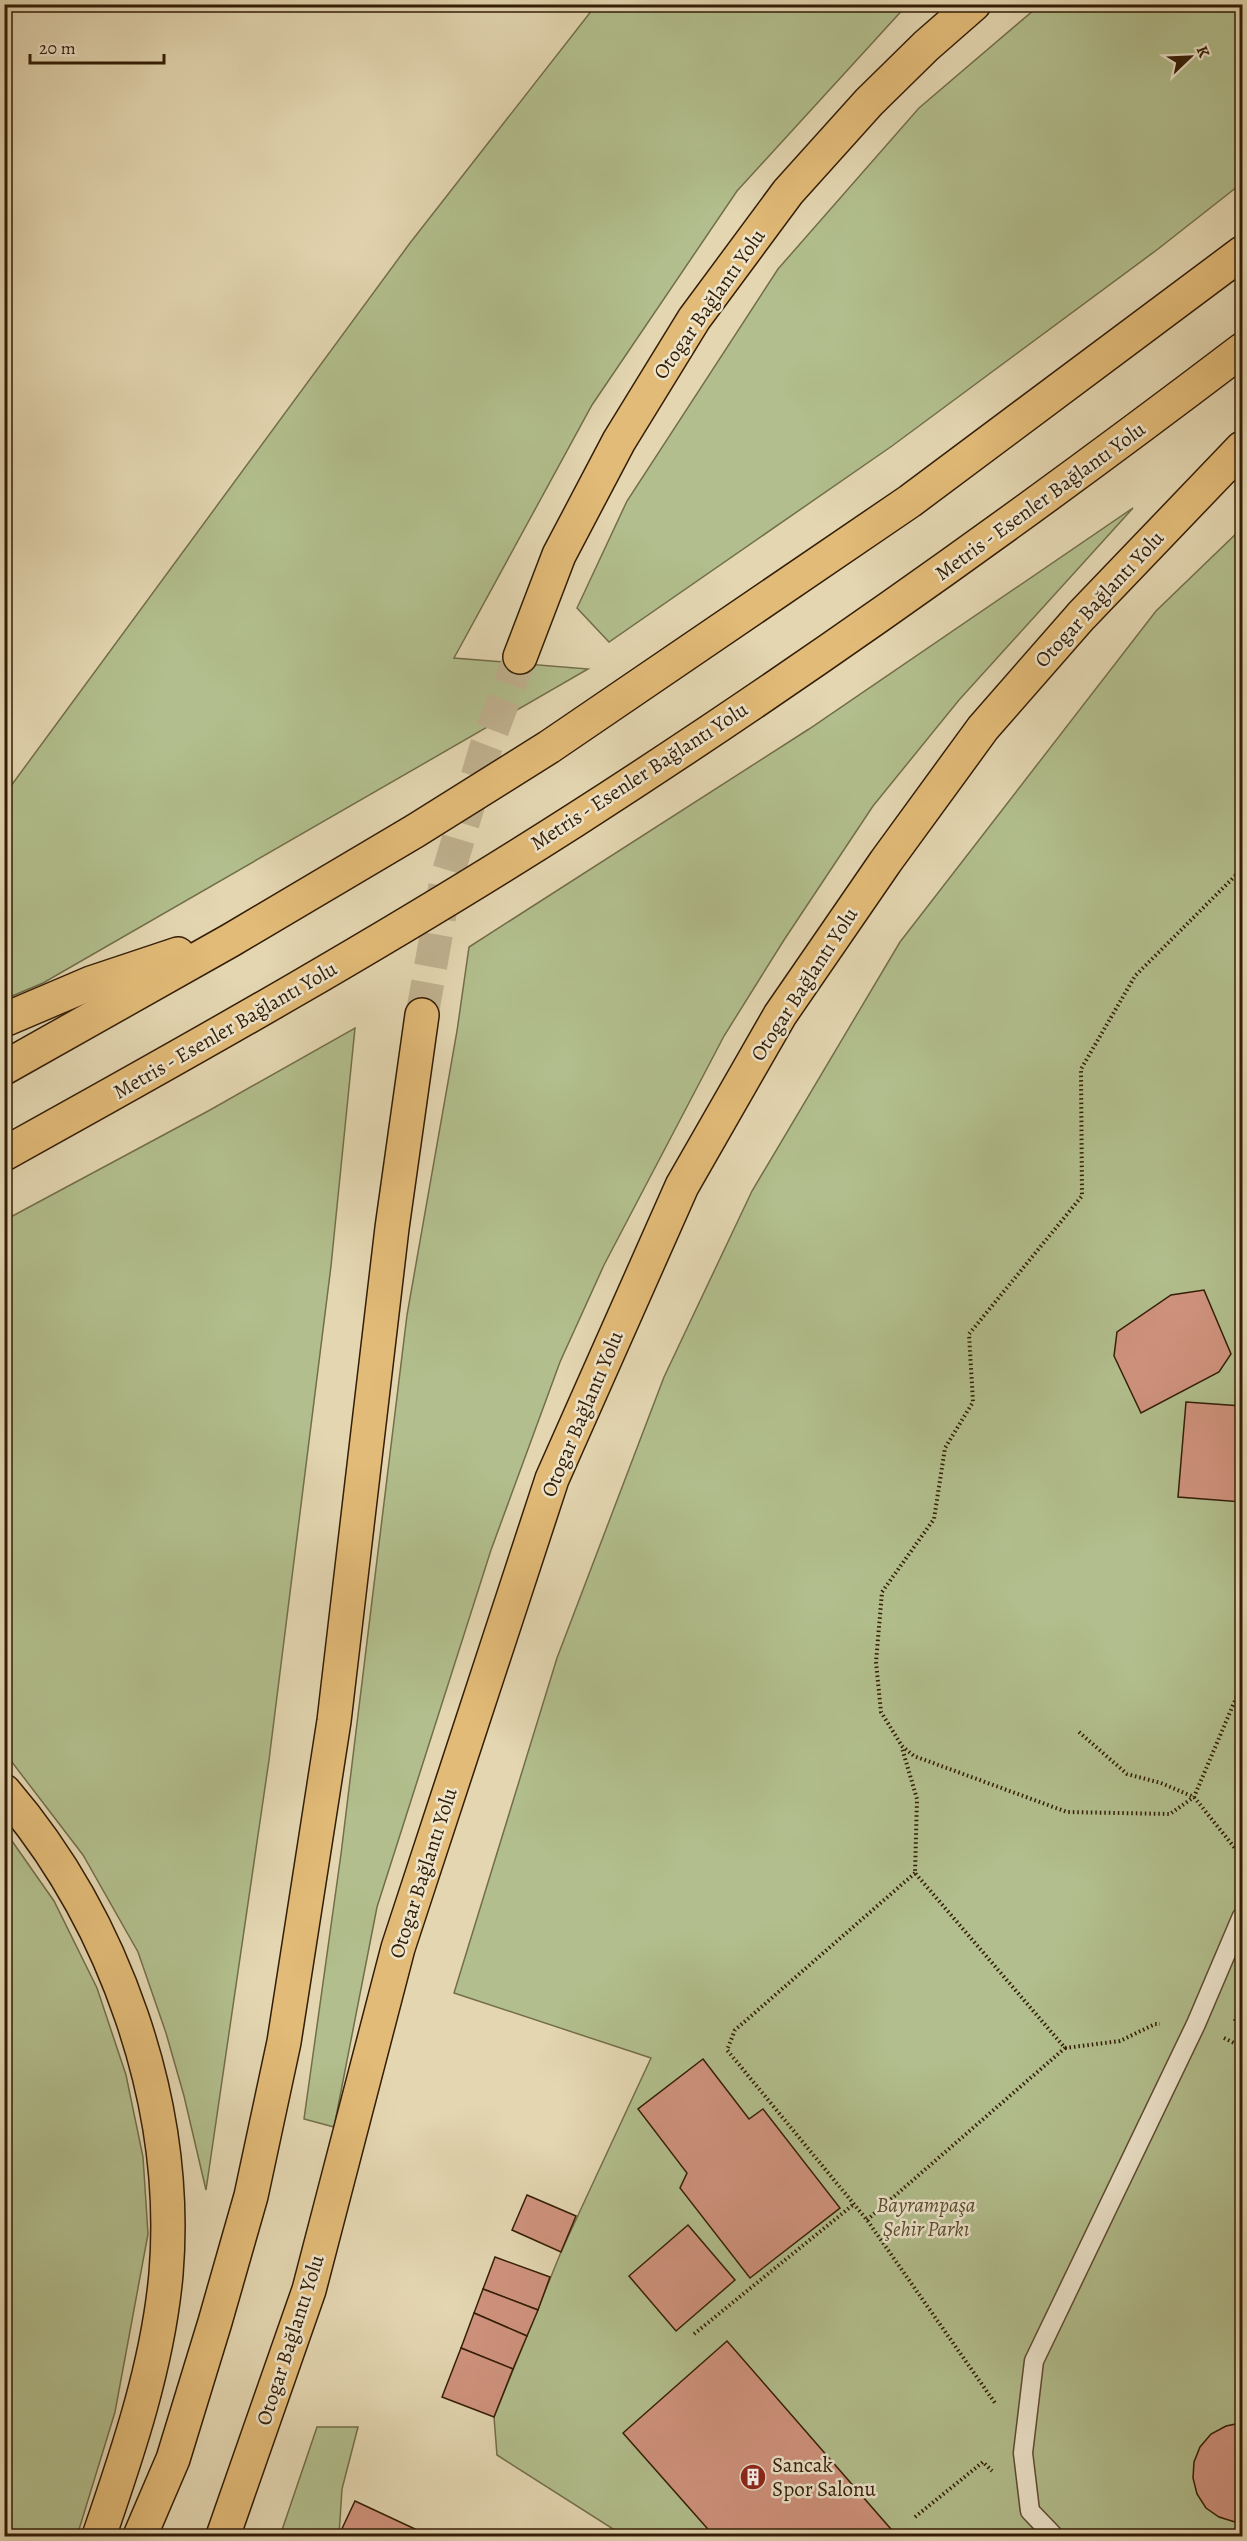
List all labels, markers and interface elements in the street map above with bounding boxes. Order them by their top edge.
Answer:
scale bar [30,27,164,65]
north arrow [1160,27,1220,87]
text: 20 m [39,36,76,60]
text: K [1191,42,1215,61]
street label: Otogar Bağlantı Yolu [647,223,772,385]
street label: Metris - Esenler Bağlantı Yolu [929,415,1151,587]
street label: Otogar Bağlantı Yolu [1028,524,1170,674]
street label: Metris - Esenler Bağlantı Yolu [525,695,754,857]
street label: Otogar Bağlantı Yolu [744,901,865,1066]
street label: Metris - Esenler Bağlantı Yolu [108,954,342,1106]
street label: Otogar Bağlantı Yolu [534,1326,630,1501]
street label: Otogar Bağlantı Yolu [382,1784,464,1962]
park label: Bayrampaşa Şehir Parkı [876,2191,976,2243]
street label: Otogar Bağlantı Yolu [249,2251,331,2429]
place label: Sancak Spor Salonu [772,2451,876,2503]
building icon: Sancak Spor Salonu [738,2462,768,2492]

